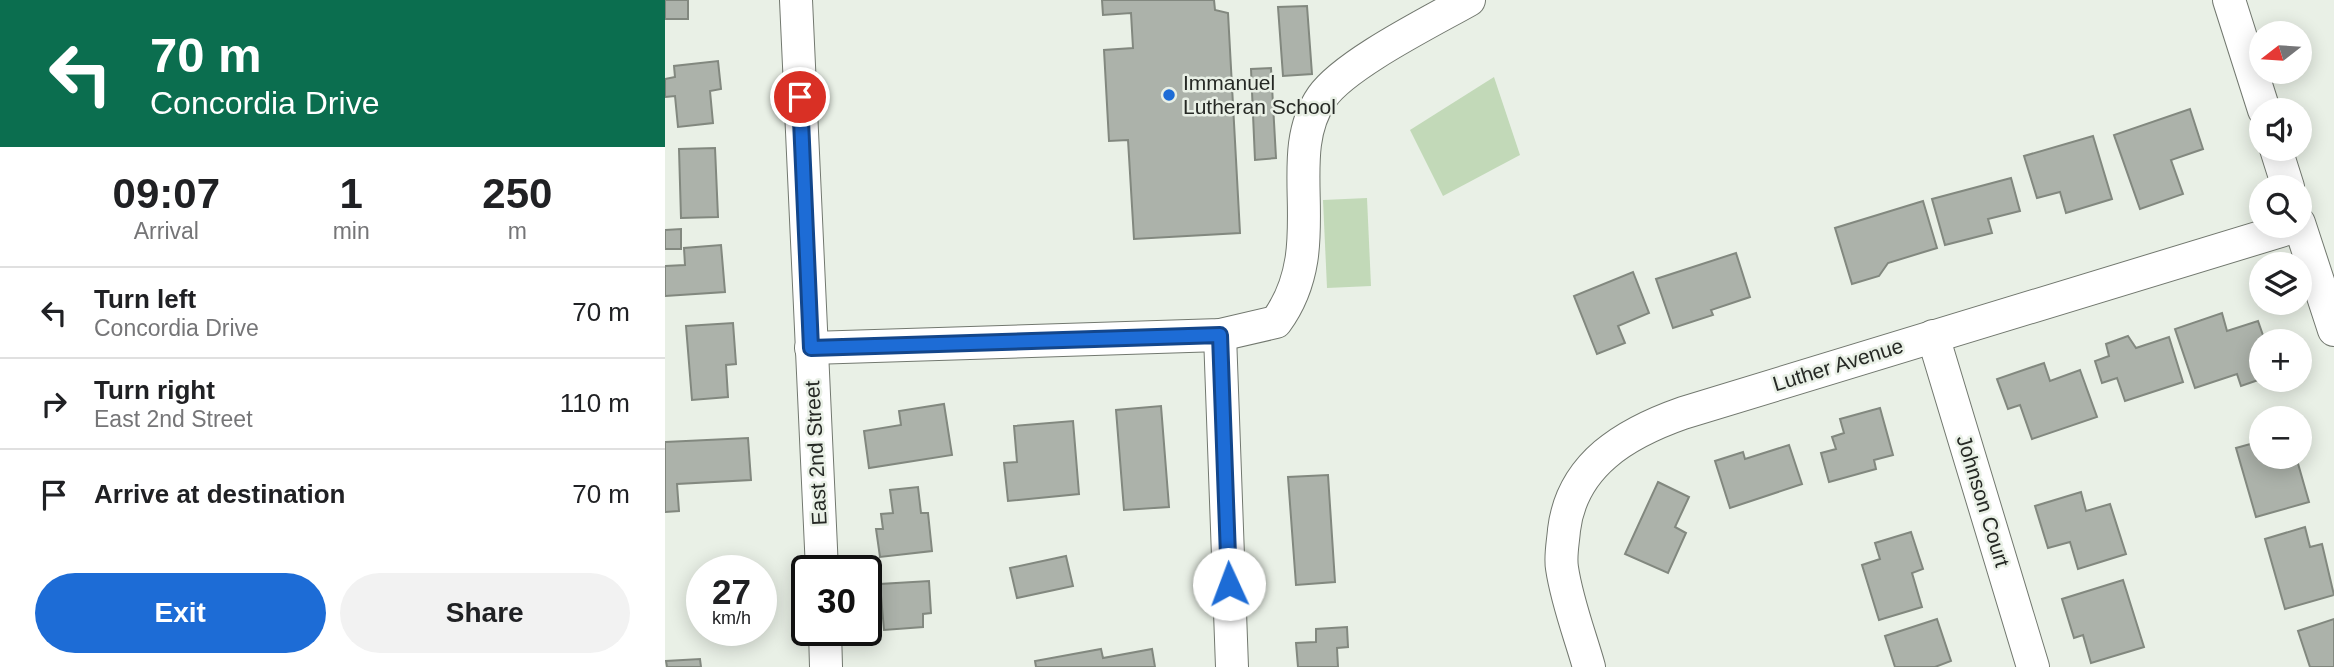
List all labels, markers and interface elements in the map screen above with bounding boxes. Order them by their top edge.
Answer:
north arrow [2249,21,2312,84]
map controls [2249,21,2312,469]
icon: left [35,28,126,119]
text: 70 m [150,28,262,82]
pin [770,67,830,127]
place label: Immanuel Lutheran School [1183,71,1336,118]
icon: arrive [781,78,819,116]
text: Concordia Drive [150,85,379,121]
marker: Immanuel Lutheran School [1161,87,1177,103]
button: sound [2249,98,2312,161]
text: 09:07 [113,170,220,217]
text: 1 [339,170,363,217]
text: 250 [482,170,552,217]
button: search [2249,175,2312,238]
text: Arrival [134,218,199,244]
text: min [333,218,370,244]
text: m [508,218,527,244]
button: layers [2249,252,2312,315]
text: Turn left [94,284,196,314]
icon: left [35,294,73,332]
text: 70 m [572,297,630,327]
text: Concordia Drive [94,315,259,341]
button: + [2249,329,2312,392]
street label: Luther Avenue [1770,334,1906,395]
text: Turn right [94,375,215,405]
street label: East 2nd Street [800,380,831,526]
icon: right [35,385,73,423]
text: 110 m [560,388,630,418]
text: East 2nd Street [94,406,253,432]
button: − [2249,406,2312,469]
street label: Johnson Court [1953,432,2014,570]
icon: arrive [35,476,73,514]
text: Arrive at destination [94,479,345,509]
text: 70 m [572,479,630,509]
position arrow [1192,547,1266,621]
speed limit sign: 30 [791,555,882,646]
text: 27 [712,572,751,611]
button: Exit [35,573,326,653]
button: Share [340,573,630,653]
text: km/h [712,608,751,628]

